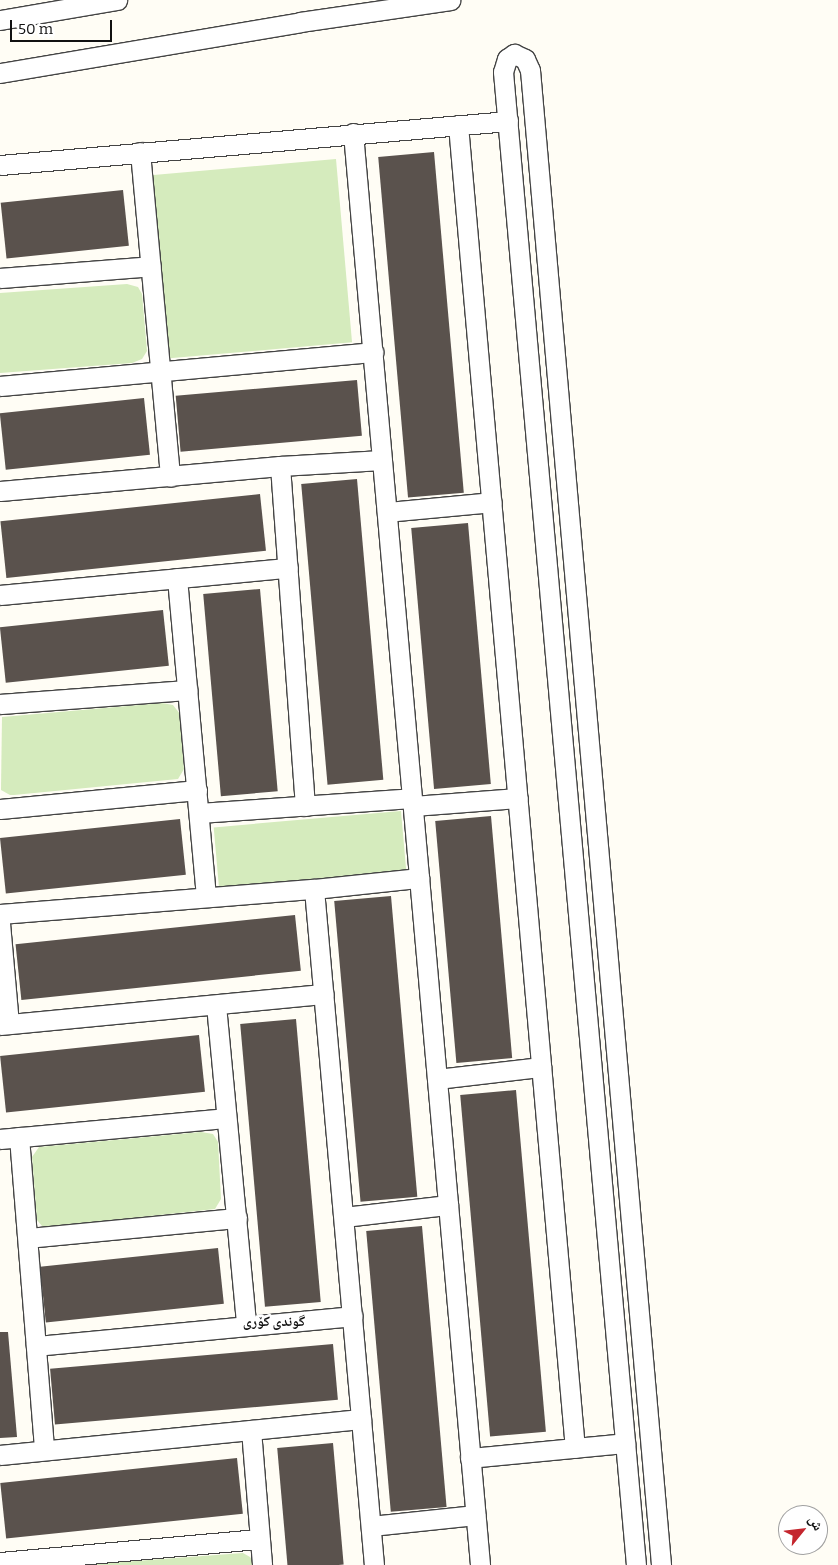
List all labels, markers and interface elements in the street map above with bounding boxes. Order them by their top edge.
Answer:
scale bar [12,10,115,42]
text: 50 m [18,20,53,38]
district label: گوندی کۆری [243,1314,305,1330]
north arrow [778,1505,828,1555]
text: ش [805,1512,827,1534]

